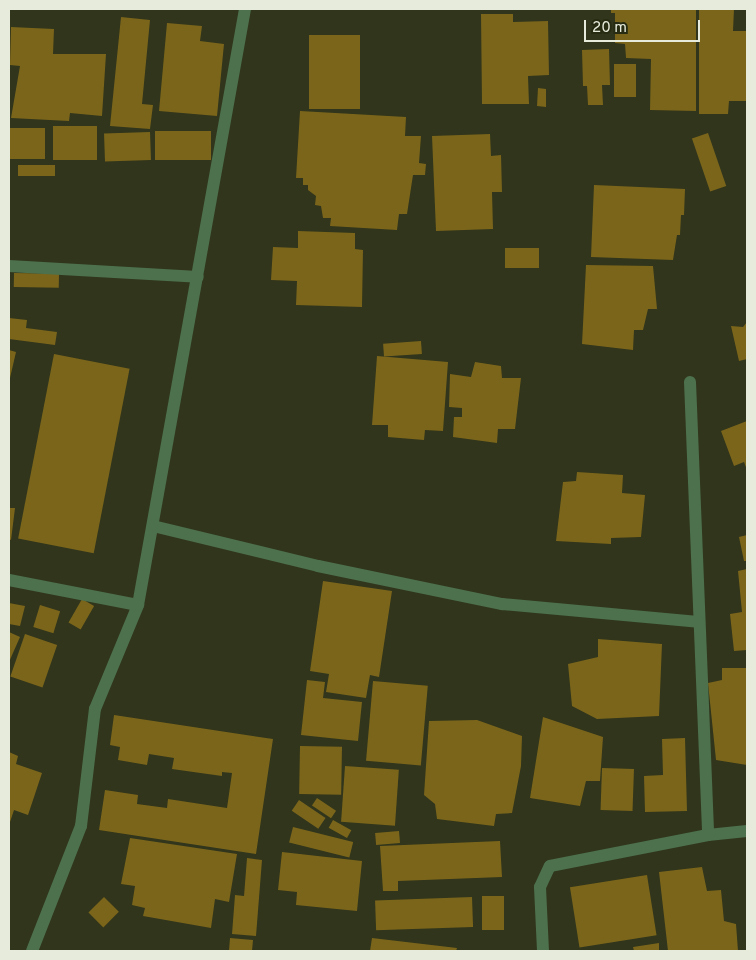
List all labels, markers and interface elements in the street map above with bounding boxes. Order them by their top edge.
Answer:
scale bar [586,10,702,42]
text: 20 m [592,19,627,38]

